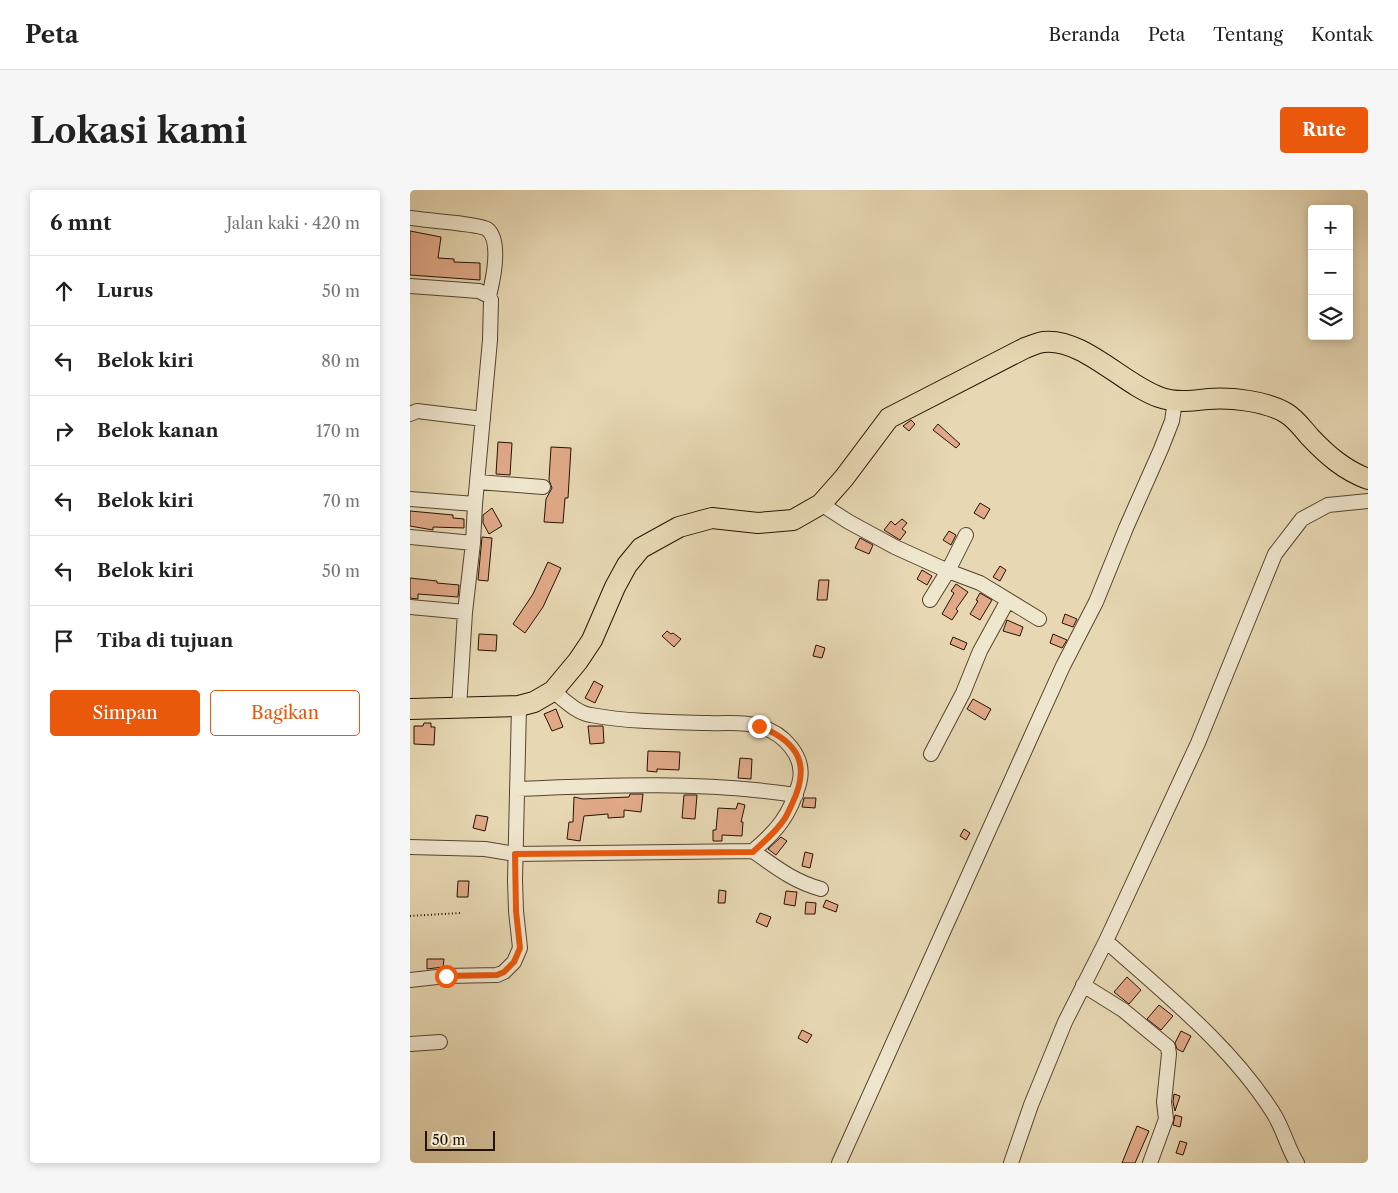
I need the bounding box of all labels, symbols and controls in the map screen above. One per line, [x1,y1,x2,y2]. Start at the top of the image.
text: Peta [25,20,79,49]
text: Beranda [1049,24,1120,46]
text: Peta [1148,24,1185,46]
text: Tentang [1213,24,1283,46]
text: Kontak [1311,24,1373,46]
button: Rute [1280,107,1368,153]
text: Lokasi kami [30,109,247,152]
map controls [1308,205,1353,340]
button: + [1308,205,1353,250]
text: 6 mnt [50,210,112,235]
text: Jalan kaki · 420 m [226,213,360,233]
button: − [1308,250,1353,295]
icon: ahead [50,277,78,305]
text: Lurus [97,279,153,302]
text: 50 m [322,281,360,301]
button: layers [1308,295,1353,340]
icon: left [50,347,78,375]
text: Belok kiri [97,349,194,372]
text: 80 m [321,351,360,371]
icon: right [50,417,78,445]
text: Belok kanan [97,419,219,442]
text: 170 m [316,421,360,441]
icon: left [50,487,78,515]
text: Belok kiri [97,489,194,512]
text: 70 m [323,491,360,511]
icon: left [50,557,78,585]
text: Belok kiri [97,559,194,582]
text: 50 m [322,561,360,581]
icon: arrive [50,627,78,655]
text: Tiba di tujuan [97,629,233,652]
button: Simpan [50,690,200,736]
button: Bagikan [210,690,360,736]
route end [748,715,771,738]
route start [435,965,458,988]
scale bar [425,1128,495,1151]
text: 50 m [432,1131,465,1149]

